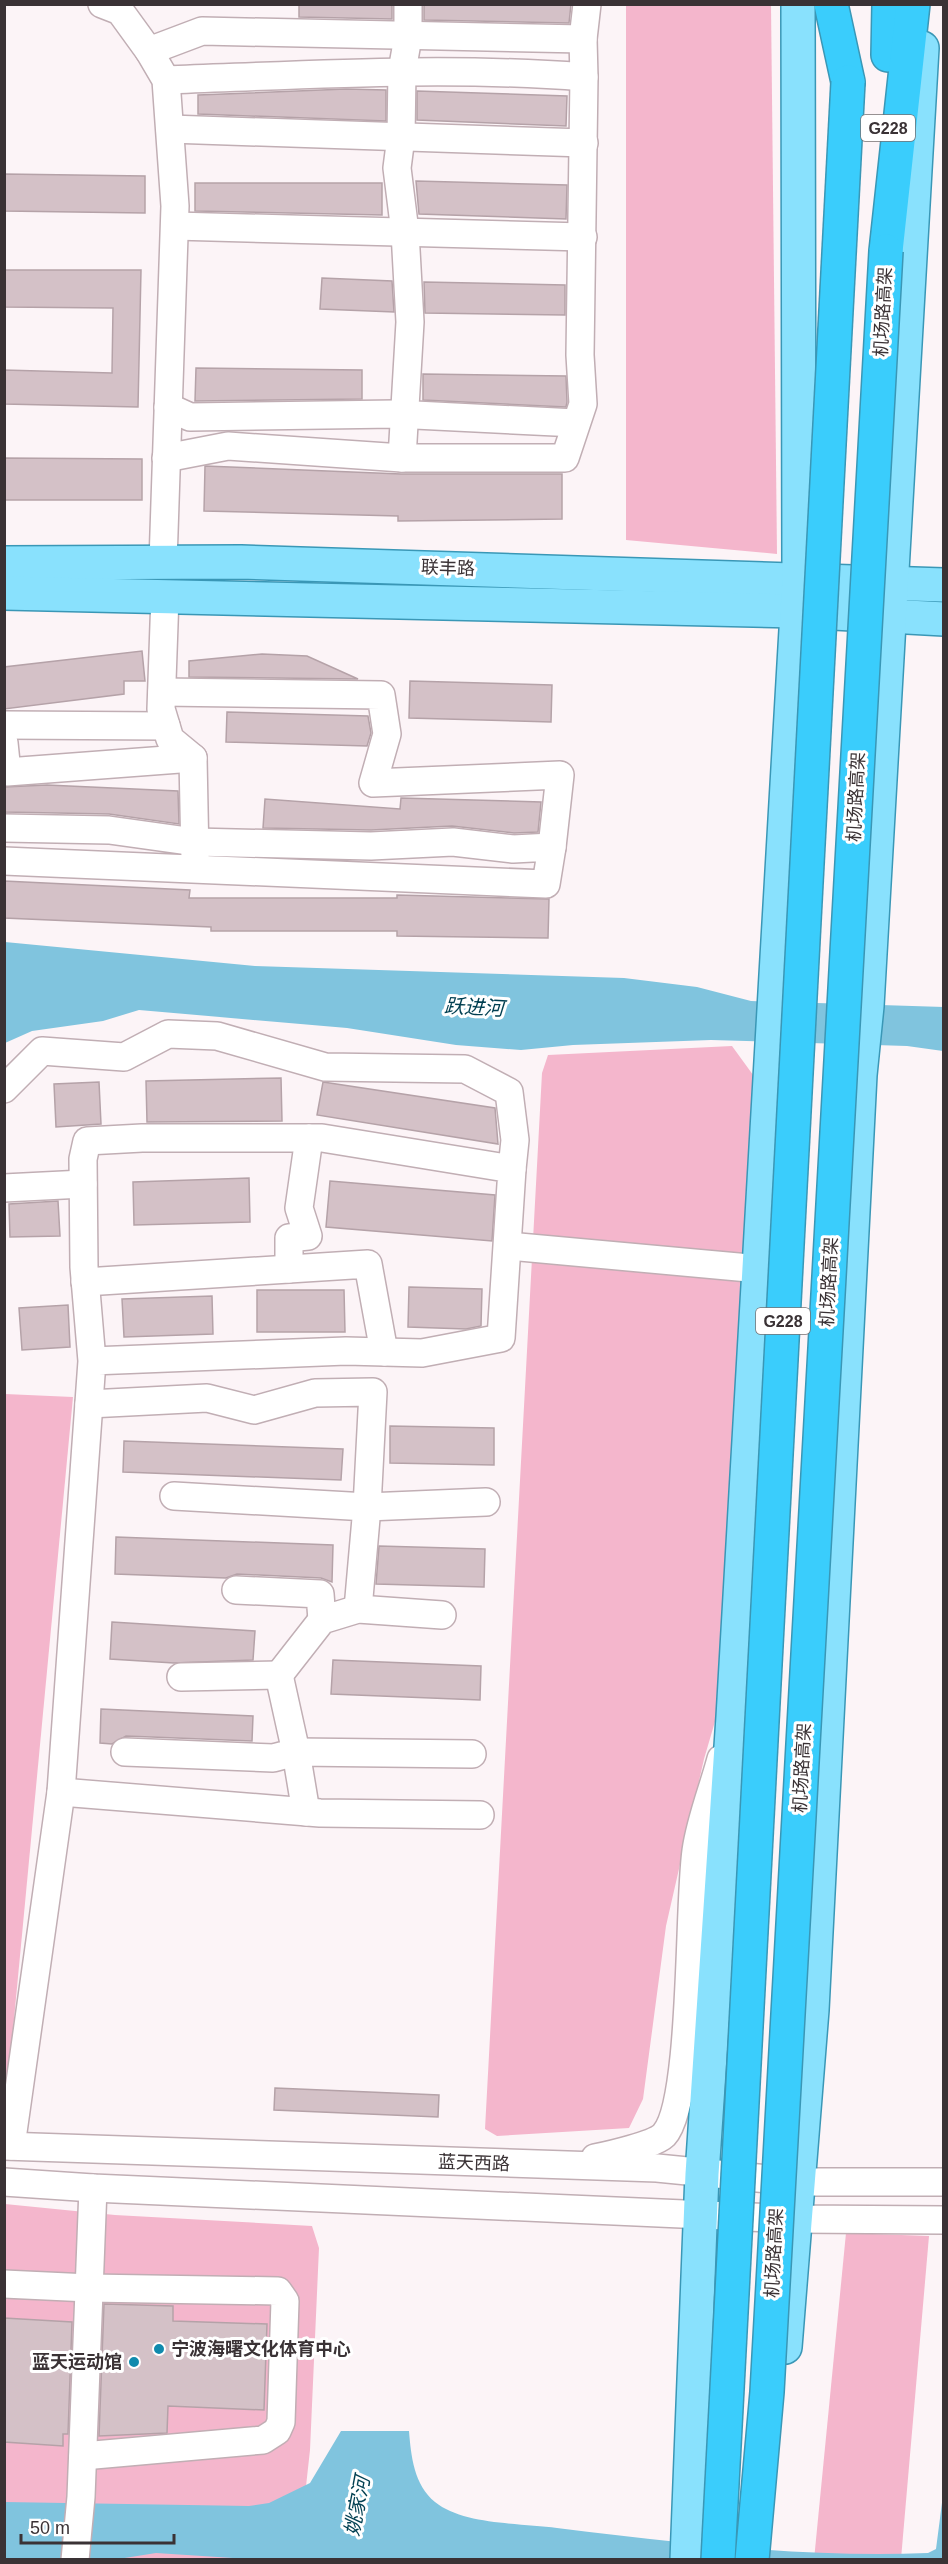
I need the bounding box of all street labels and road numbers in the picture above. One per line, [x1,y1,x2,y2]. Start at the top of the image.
road number: G228 [861,115,915,141]
street label: 机场路高架 [871,267,895,357]
street label: 联丰路 [421,557,475,579]
street label: 机场路高架 [844,752,868,842]
street label: 机场路高架 [817,1237,841,1327]
road number: G228 [756,1308,810,1334]
street label: 机场路高架 [790,1723,814,1813]
street label: 蓝天西路 [438,2152,510,2174]
street label: 机场路高架 [762,2208,786,2298]

